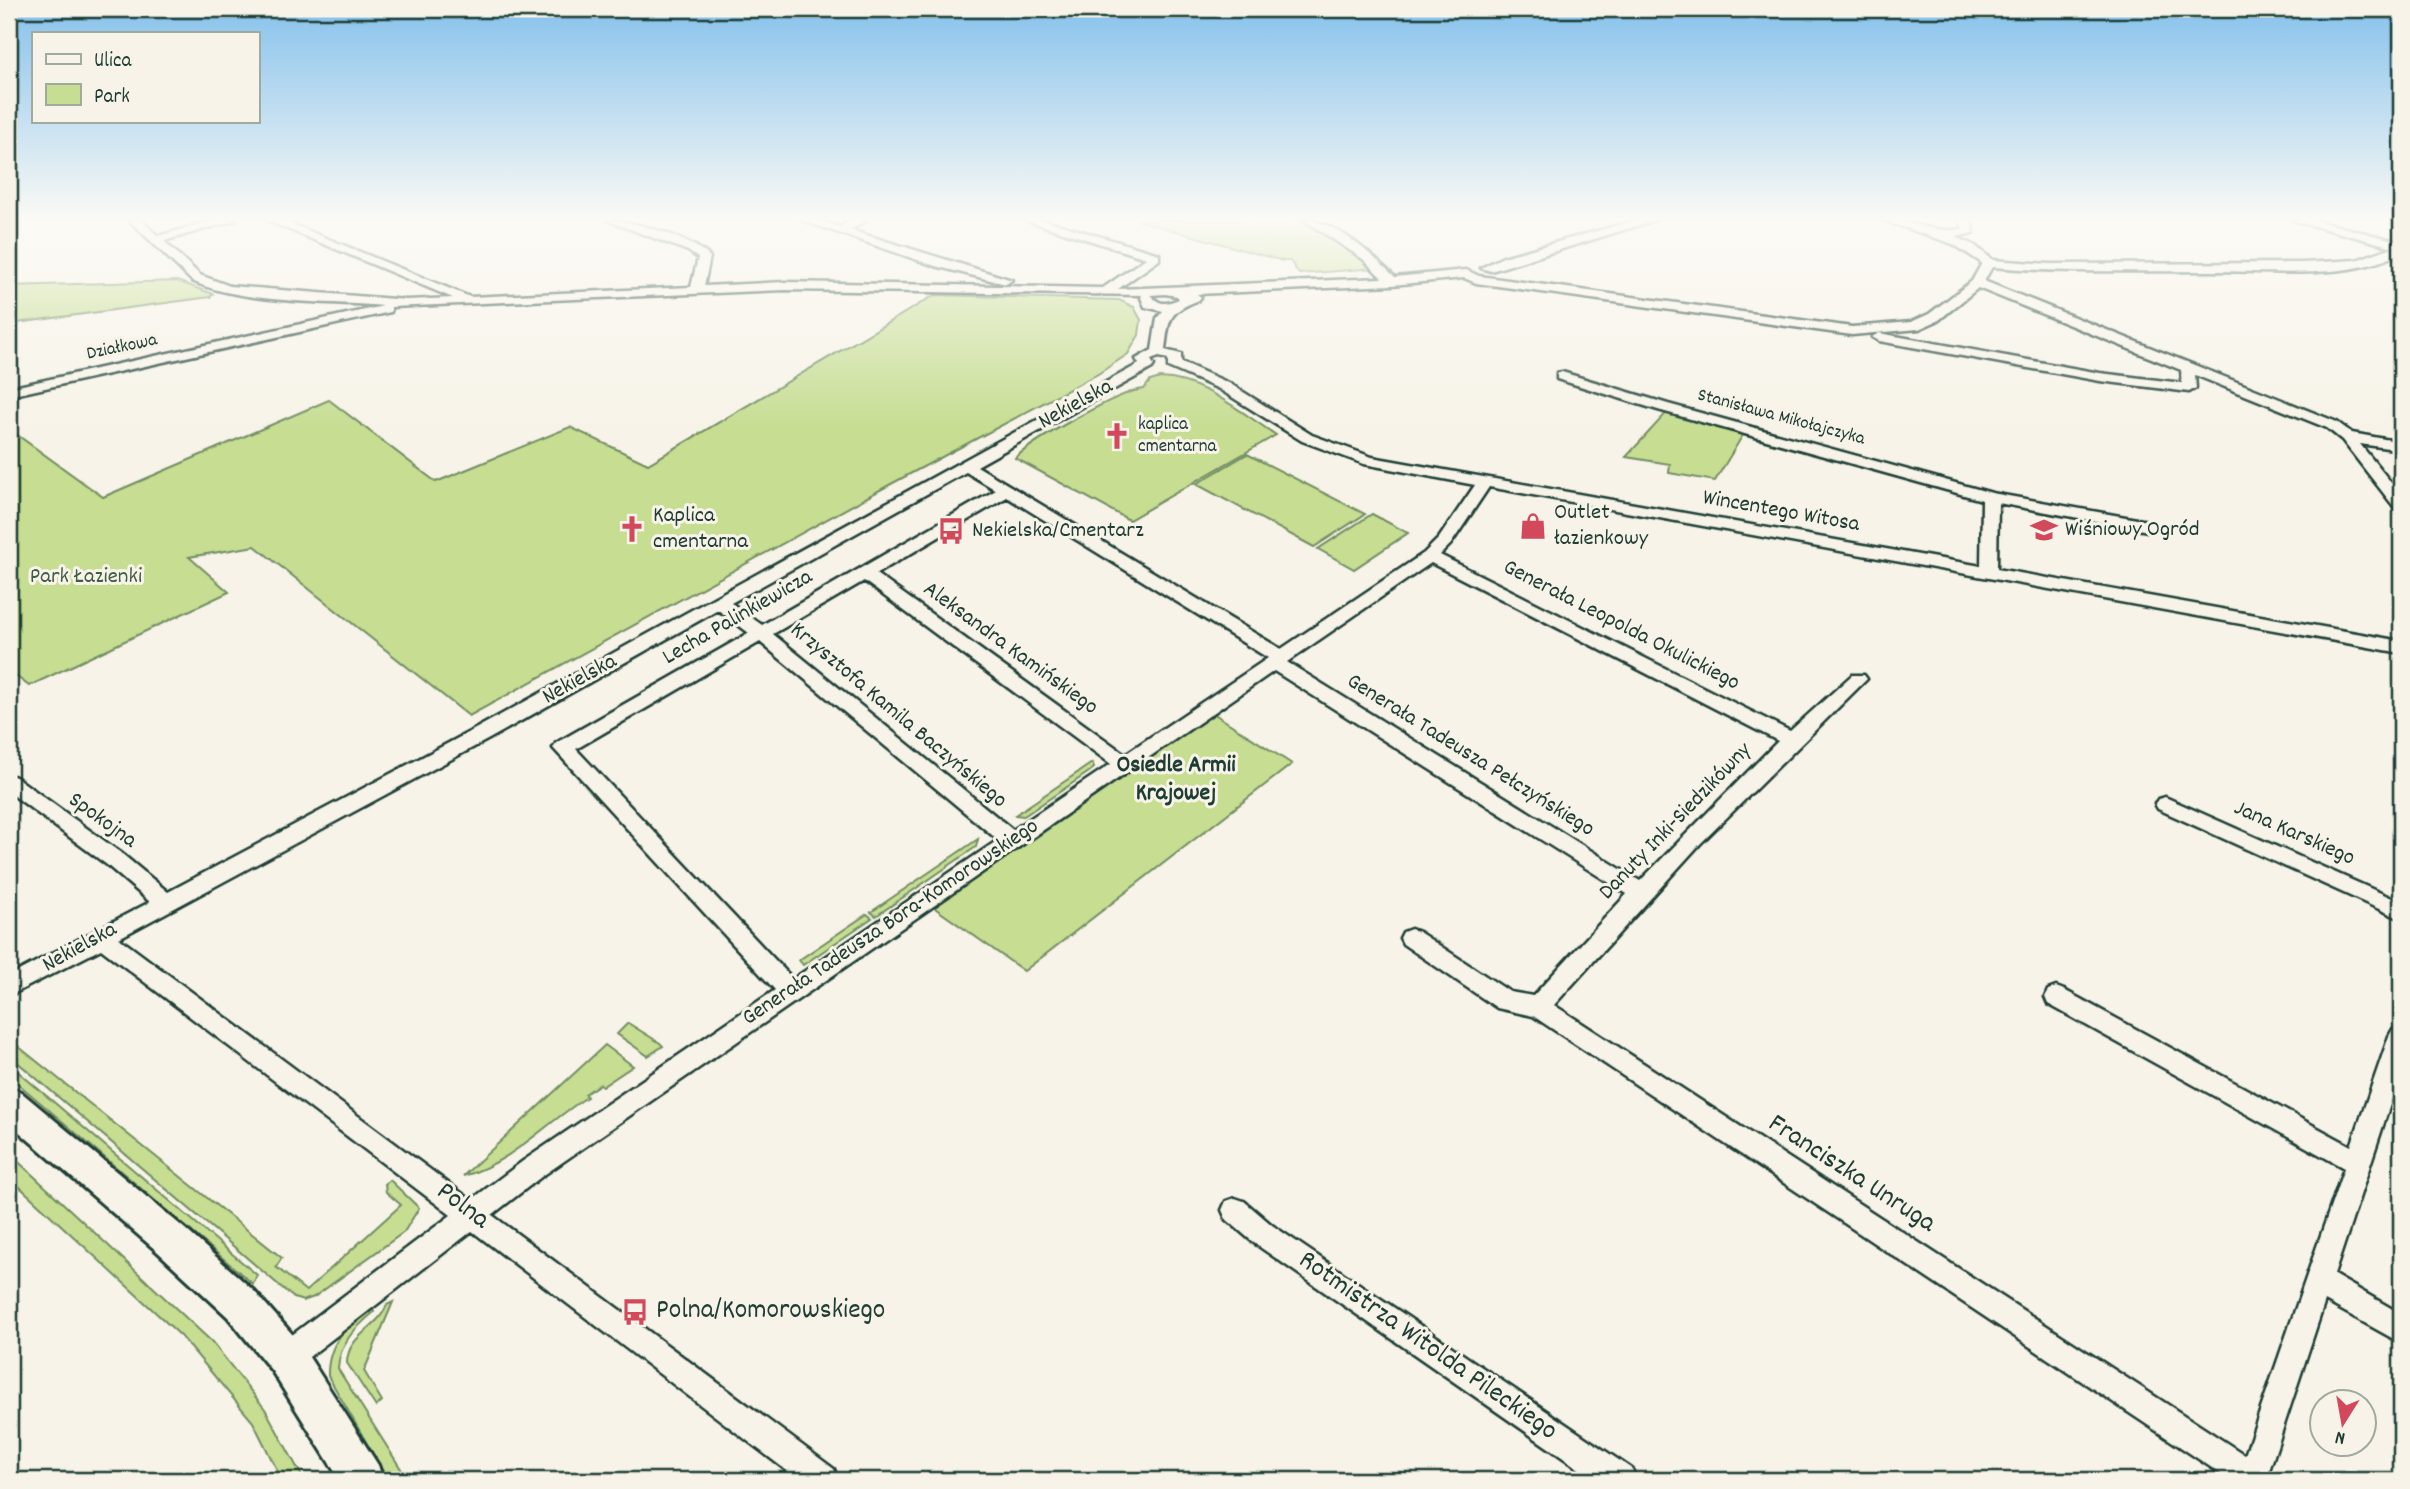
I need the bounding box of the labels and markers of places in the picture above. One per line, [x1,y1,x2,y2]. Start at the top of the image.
place label: kaplica cmentarna [1138,412,1218,461]
church icon: kaplica cmentarna [1102,421,1132,451]
place label: Outlet łazienkowy [1554,497,1649,556]
place label: Kaplica cmentarna [653,500,749,559]
shop icon: Outlet łazienkowy [1518,511,1548,541]
church icon: Kaplica cmentarna [617,514,647,544]
place label: Wiśniowy Ogród [2065,514,2200,547]
place label: Nekielska/Cmentarz [972,515,1144,548]
school or university icon: Wiśniowy Ogród [2029,515,2059,545]
bus stop icon: Nekielska/Cmentarz [936,516,966,546]
place label: Polna/Komorowskiego [656,1292,885,1332]
bus stop icon: Polna/Komorowskiego [620,1297,650,1327]

